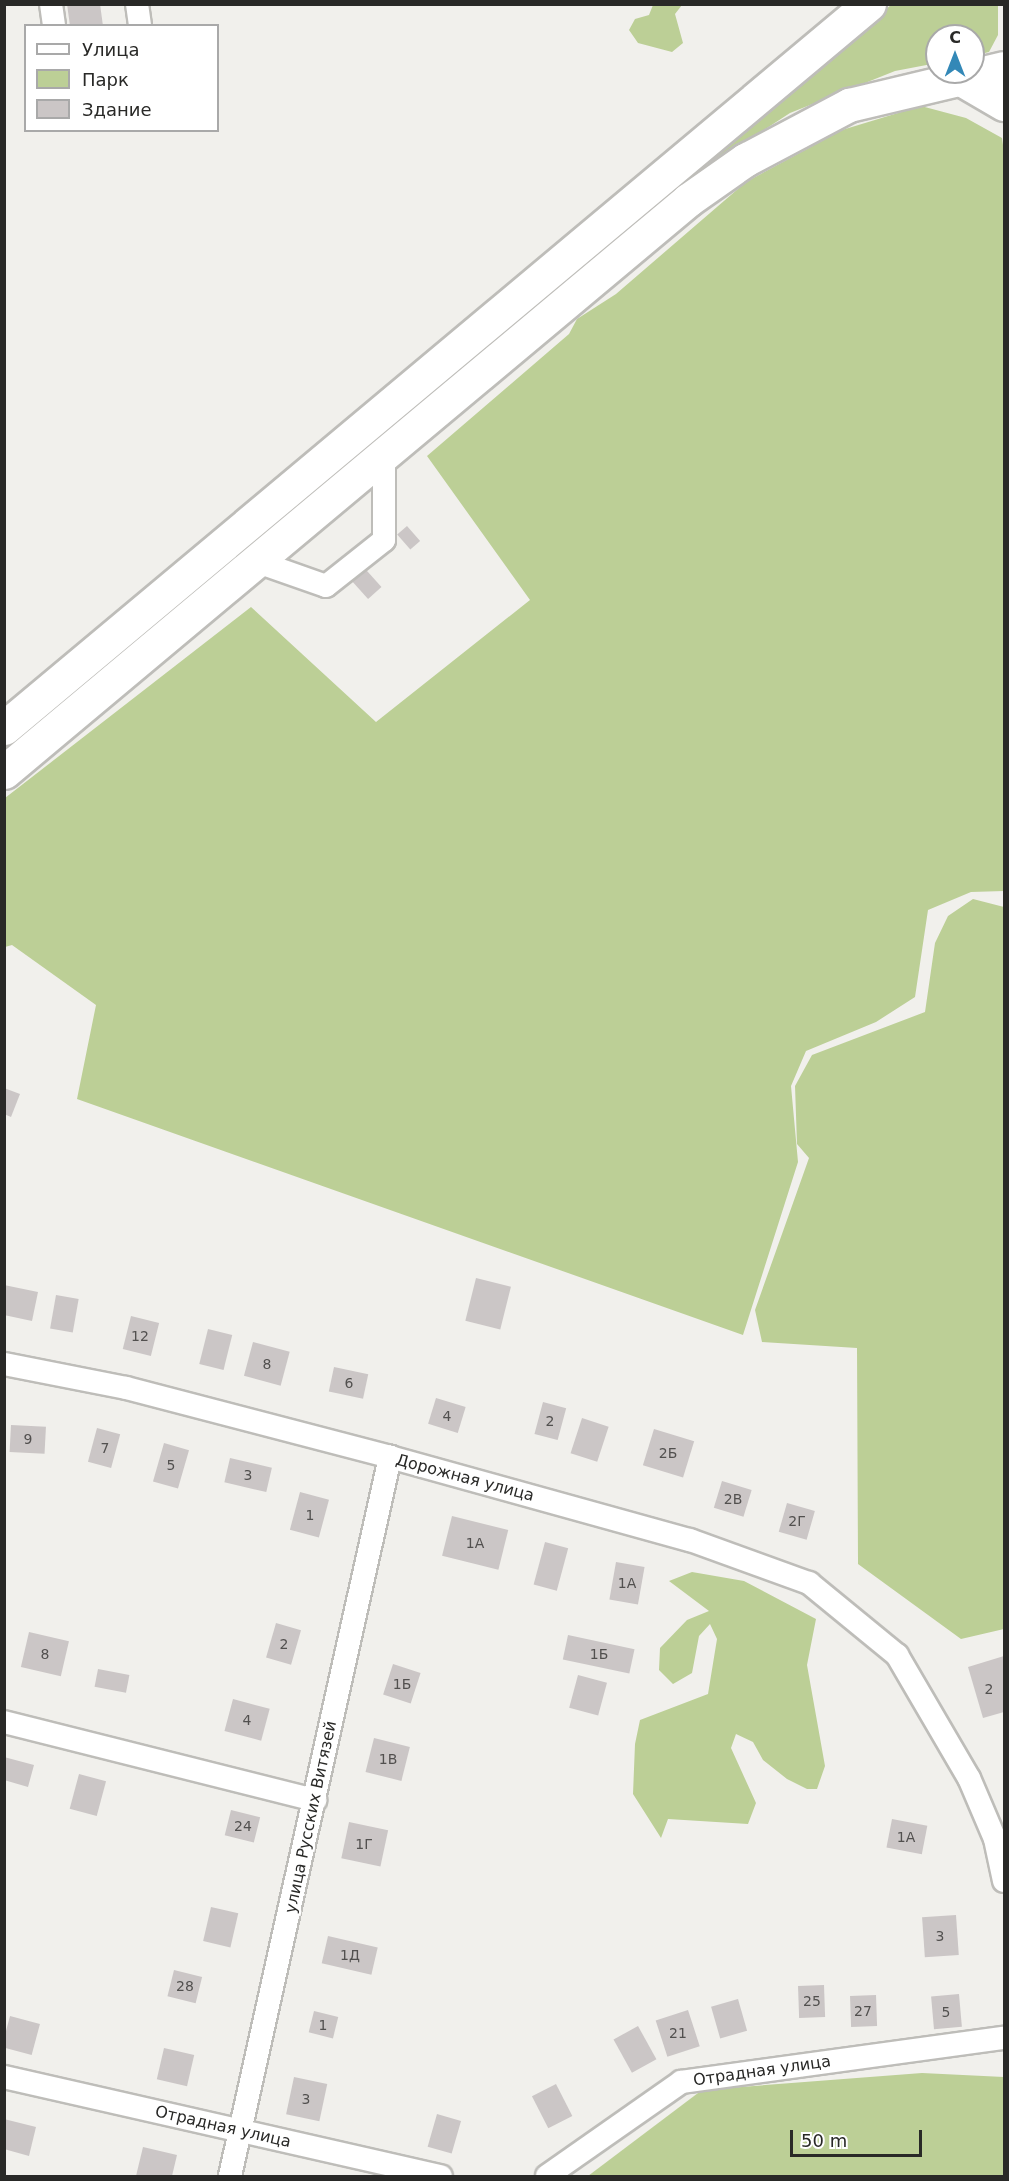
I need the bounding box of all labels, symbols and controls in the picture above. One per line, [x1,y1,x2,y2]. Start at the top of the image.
legend [24,24,219,132]
north arrow [925,24,985,84]
text: С [949,28,961,47]
text: Улица [82,39,139,60]
text: Парк [82,69,129,90]
text: Здание [82,99,152,120]
house number: 12 [131,1328,149,1344]
house number: 8 [263,1356,271,1372]
house number: 6 [345,1375,353,1391]
house number: 4 [443,1408,451,1424]
house number: 2 [546,1413,554,1429]
house number: 9 [24,1431,32,1447]
house number: 7 [101,1440,109,1456]
house number: 2Б [659,1445,677,1461]
street label: Дорожная улица [394,1450,536,1506]
house number: 5 [167,1457,175,1473]
house number: 3 [244,1467,252,1483]
house number: 2В [724,1491,742,1507]
house number: 1 [306,1507,314,1523]
house number: 2Г [788,1513,806,1529]
house number: 1А [466,1535,484,1551]
house number: 1А [618,1575,636,1591]
house number: 2 [280,1636,288,1652]
house number: 8 [41,1646,49,1662]
house number: 1Б [590,1646,608,1662]
house number: 1Б [393,1676,411,1692]
house number: 2 [985,1681,993,1697]
house number: 4 [243,1712,251,1728]
street label: улица Русских Витязей [281,1719,341,1915]
house number: 1В [379,1751,397,1767]
house number: 24 [234,1818,252,1834]
house number: 1А [897,1829,915,1845]
house number: 1Г [355,1836,373,1852]
house number: 3 [936,1928,944,1944]
house number: 1Д [340,1947,360,1963]
house number: 28 [176,1978,194,1994]
house number: 25 [803,1993,821,2009]
house number: 27 [854,2003,872,2019]
house number: 5 [942,2004,950,2020]
house number: 1 [319,2017,327,2033]
house number: 21 [669,2025,687,2041]
street label: Отрадная улица [692,2052,832,2090]
house number: 3 [302,2091,310,2107]
street label: Отрадная улица [153,2102,293,2152]
scale bar [793,2118,925,2156]
text: 50 m [801,2130,847,2151]

